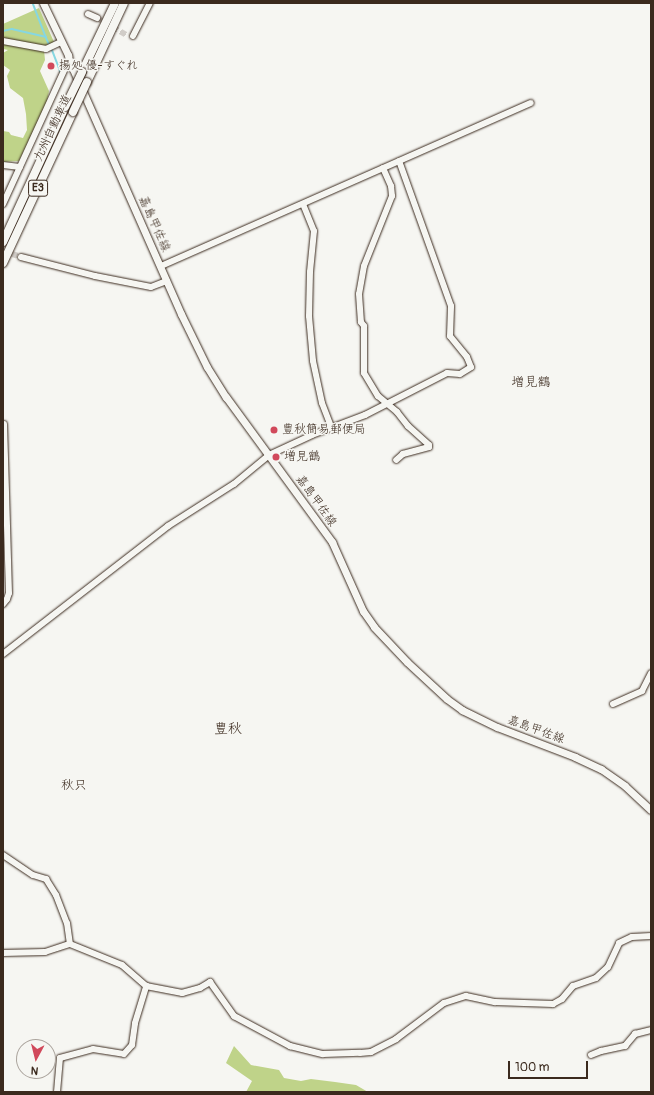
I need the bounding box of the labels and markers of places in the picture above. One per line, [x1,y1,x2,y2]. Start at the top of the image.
place label: 揚処 優-すぐれ [59,59,139,73]
marker: 揚処 優-すぐれ [46,61,56,71]
place label: 豊秋簡易郵便局 [282,423,366,437]
marker: 豊秋簡易郵便局 [269,425,279,435]
place label: 増見鶴 [284,450,320,464]
marker: 増見鶴 [271,452,281,462]

